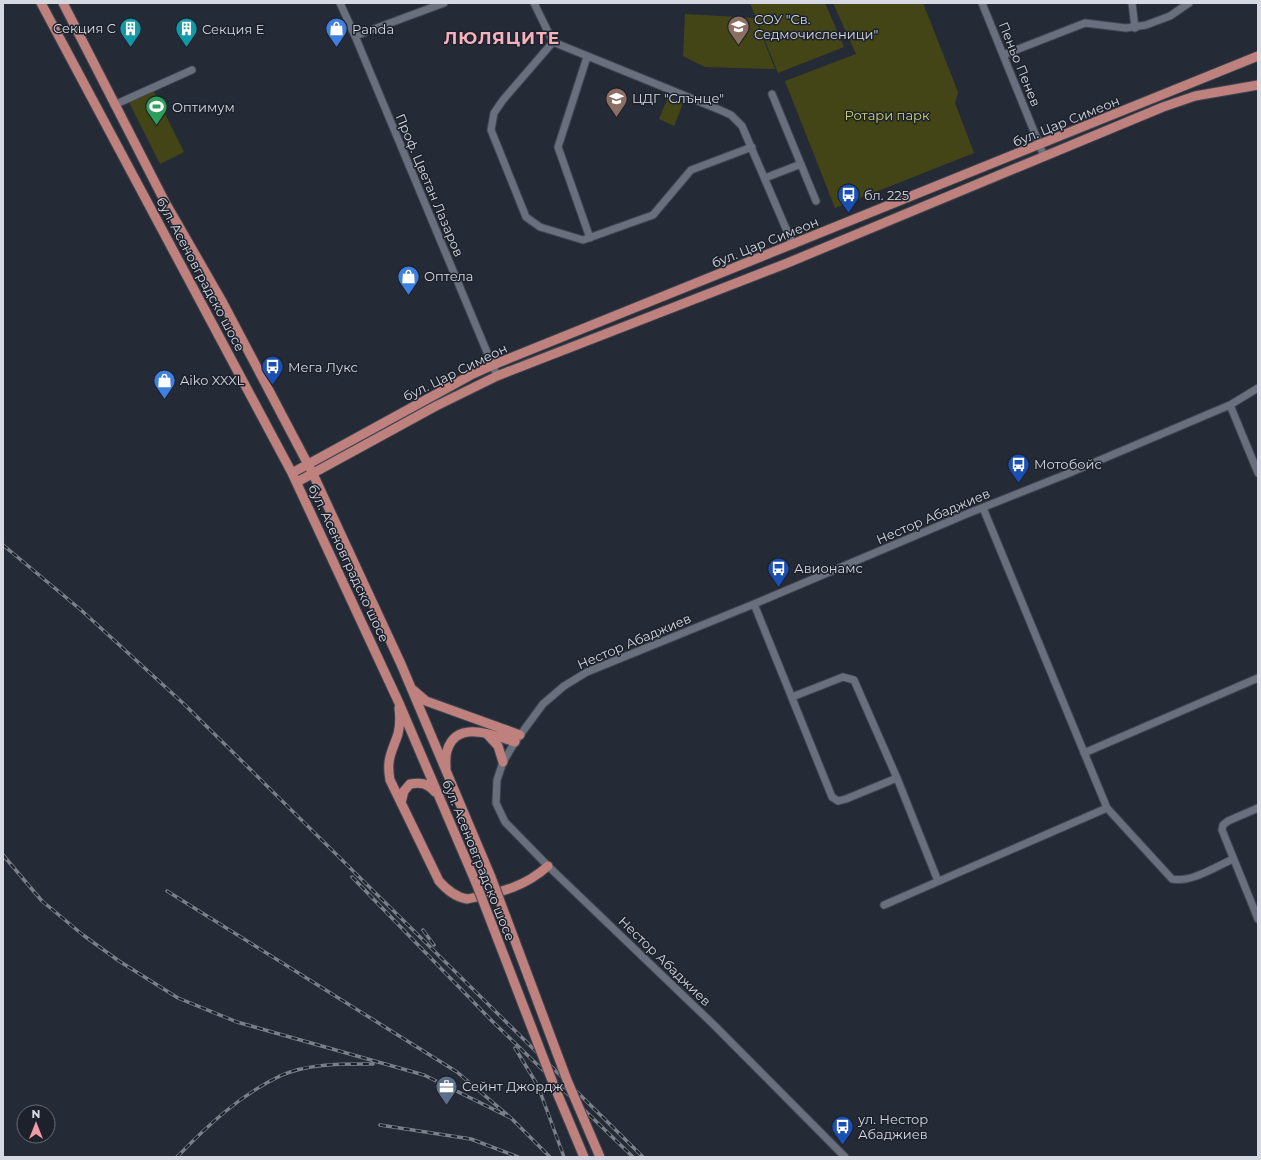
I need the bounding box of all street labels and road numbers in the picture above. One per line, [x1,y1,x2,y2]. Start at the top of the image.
street label: Пеньо Пенев [996,19,1044,109]
street label: бул. Цар Симеон [1010,92,1122,150]
street label: Проф. Цветан Лазаров [393,111,467,259]
street label: бул. Асеновградско шосе [153,194,249,354]
street label: бул. Цар Симеон [709,213,821,271]
street label: бул. Цар Симеон [400,340,510,404]
street label: бул. Асеновградско шосе [305,481,393,645]
street label: Нестор Абаджиев [874,485,992,547]
street label: Нестор Абаджиев [575,610,693,672]
street label: бул. Асеновградско шосе [439,777,519,943]
street label: Нестор Абаджиев [616,913,715,1009]

